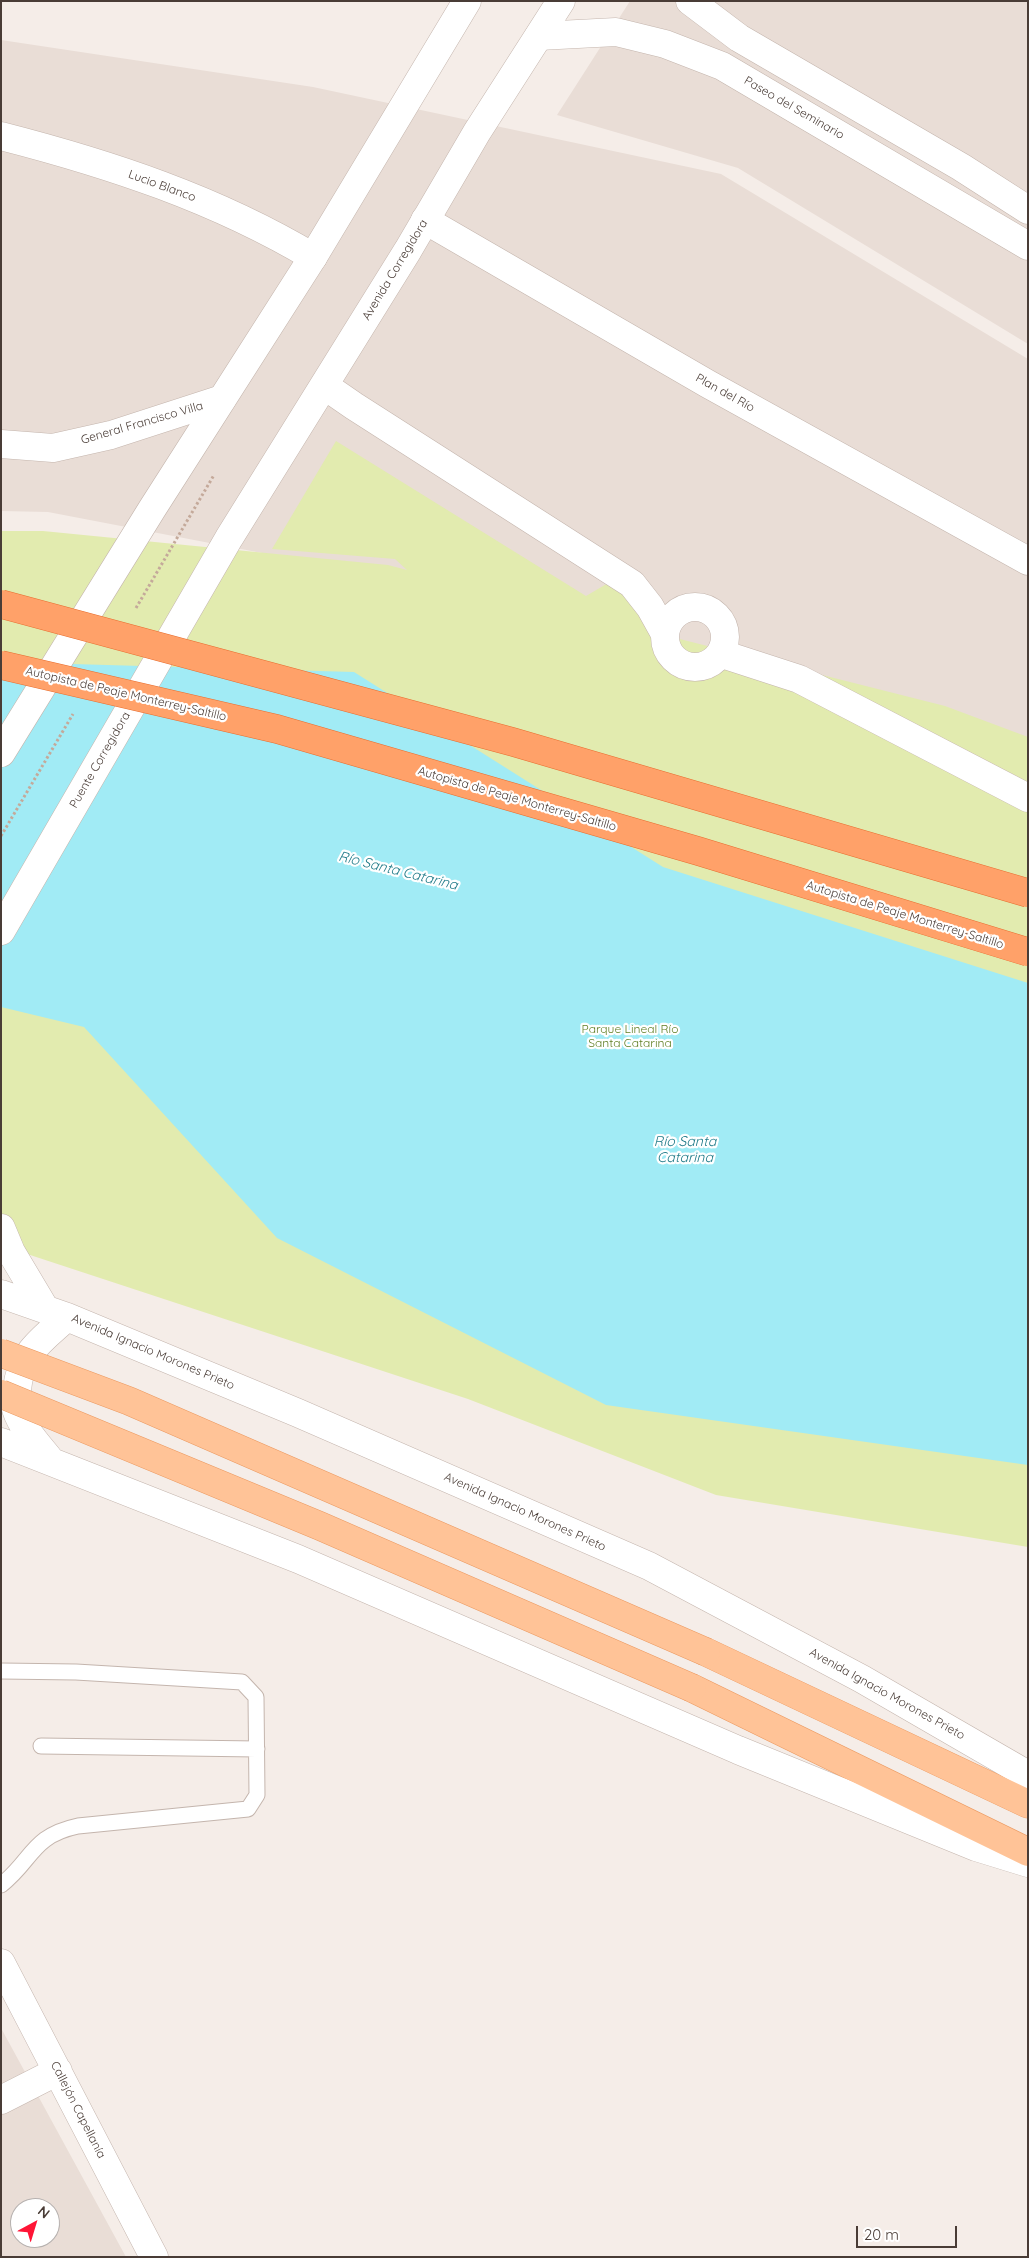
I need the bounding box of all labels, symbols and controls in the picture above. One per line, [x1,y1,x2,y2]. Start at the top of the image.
street label: Paseo del Seminario [741,73,847,143]
street label: Lucio Blanco [126,167,198,205]
street label: Avenida Corregidora [359,217,431,323]
street label: Plan del Río [693,371,757,415]
street label: General Francisco Villa [79,399,205,447]
street label: Autopista de Peaje Monterrey-Saltillo [24,664,228,724]
street label: Puente Corregidora [67,709,133,811]
street label: Autopista de Peaje Monterrey-Saltillo [416,764,618,834]
water label: Río Santa Catarina [337,848,459,894]
street label: Autopista de Peaje Monterrey-Saltillo [805,878,1005,952]
park label: Parque Lineal Río Santa Catarina [582,1022,678,1050]
water label: Río Santa Catarina [654,1134,716,1166]
street label: Avenida Ignacio Morones Prieto [69,1311,237,1393]
street label: Avenida Ignacio Morones Prieto [442,1470,608,1554]
street label: Avenida Ignacio Morones Prieto [807,1645,967,1743]
street label: Callejón Capellanía [47,2059,109,2161]
north arrow [10,2198,60,2248]
text: N [34,2202,53,2222]
scale bar [859,2216,960,2248]
text: 20 m [864,2225,899,2244]

